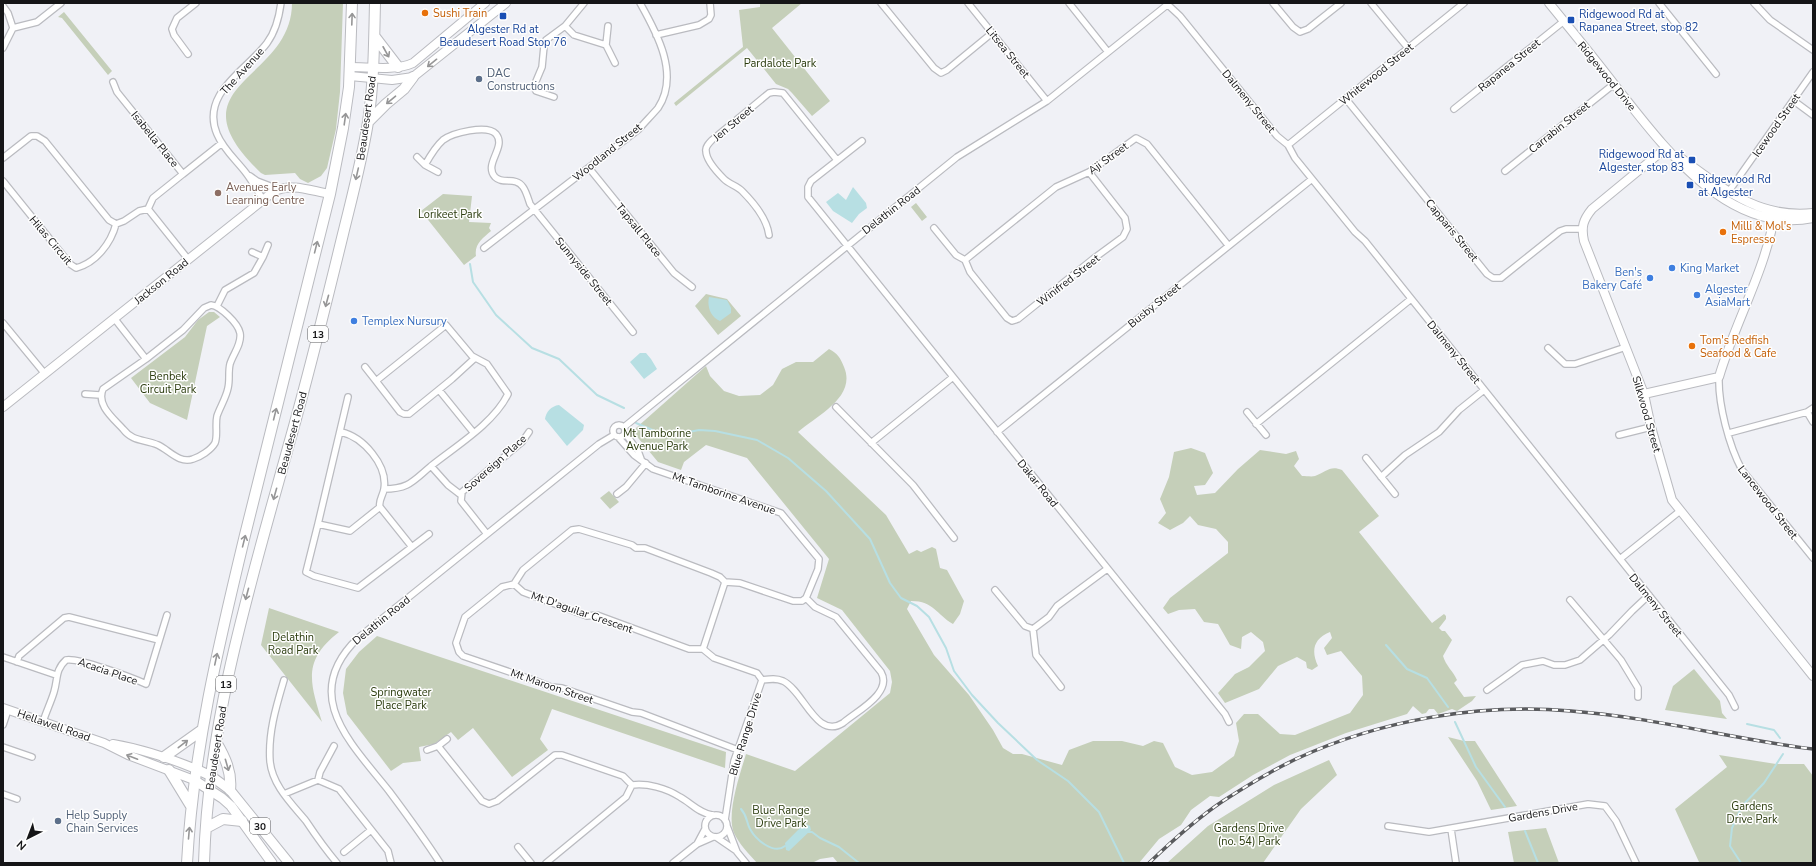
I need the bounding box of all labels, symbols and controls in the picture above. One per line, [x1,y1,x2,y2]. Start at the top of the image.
place label: Sushi Train [433,6,487,21]
place label: Ridgewood Rd at Rapanea Street, stop 82 [1579,7,1698,35]
marker: Sushi Train [420,8,430,18]
marker: Algester Rd at Beaudesert Road Stop 76 [498,11,508,21]
one-way arrow [348,13,356,26]
marker: Ridgewood Rd at Rapanea Street, stop 82 [1566,15,1576,25]
place label: Algester Rd at Beaudesert Road Stop 76 [439,22,567,50]
street label: Litsea Street [982,23,1033,81]
street label: Rapanea Street [1475,35,1544,95]
street label: Ridgewood Drive [1574,38,1639,114]
street label: Whitewood Street [1336,40,1417,109]
street label: The Avenue [217,44,268,98]
one-way arrow [383,46,391,58]
park label: Pardalote Park [744,56,817,71]
one-way arrow [427,58,438,67]
place label: DAC Constructions [487,66,555,94]
street label: Dalmeny Street [1218,67,1279,136]
marker: DAC Constructions [474,74,484,84]
street label: Beaudesert Road [353,75,380,161]
street label: Icewood Street [1749,90,1804,160]
one-way arrow [385,95,396,104]
street label: Carrabin Street [1526,98,1593,157]
street label: Jen Street [709,102,757,145]
street label: Isabella Place [127,108,182,171]
one-way arrow [341,113,349,126]
street label: Woodland Street [570,120,645,185]
street label: Aji Street [1085,139,1131,178]
place label: Ridgewood Rd at Algester, stop 83 [1599,147,1684,175]
marker: Ridgewood Rd at Algester, stop 83 [1687,155,1697,165]
one-way arrow [353,167,361,180]
place label: Ridgewood Rd at Algester [1698,172,1771,200]
place label: Avenues Early Learning Centre [226,180,305,208]
marker: Ridgewood Rd at Algester [1685,180,1695,190]
street label: Delathin Road [859,183,924,238]
marker: Avenues Early Learning Centre [213,188,223,198]
street label: Capparis Street [1422,196,1482,265]
street label: Tapsall Place [612,200,665,261]
park label: Lorikeet Park [418,207,483,222]
street label: Hilas Circuit [26,213,76,268]
place label: Milli & Mol's Espresso [1731,219,1791,247]
marker: Milli & Mol's Espresso [1718,227,1728,237]
street label: Sunnyside Street [551,234,616,309]
one-way arrow [313,241,321,254]
street label: Winifred Street [1034,251,1103,310]
street label: Jackson Road [130,255,192,309]
place label: King Market [1680,261,1739,276]
marker: King Market [1667,263,1677,273]
place label: Ben's Bakery Café [1582,265,1642,293]
marker: Ben's Bakery Café [1645,273,1655,283]
street label: Busby Street [1125,279,1184,331]
place label: Algester AsiaMart [1705,282,1750,310]
marker: Algester AsiaMart [1692,290,1702,300]
one-way arrow [322,294,330,307]
place label: Templex Nursury [362,314,447,329]
marker: Templex Nursury [349,316,359,326]
street label: Dalmeny Street [1423,318,1484,387]
road number: 13 [308,326,328,342]
place label: Tom's Redfish Seafood & Cafe [1700,333,1776,361]
marker: Tom's Redfish Seafood & Cafe [1687,341,1697,351]
park label: Benbek Circuit Park [140,369,197,397]
street label: Silkwood Street [1628,374,1665,454]
street label: Beaudesert Road [274,390,311,476]
one-way arrow [272,408,280,421]
park label: Mt Tamborine Avenue Park [623,426,691,454]
street label: Sovereign Place [461,431,530,495]
street label: Dakar Road [1014,456,1062,510]
street label: Lancewood Street [1734,462,1801,542]
street label: Mt Tamborine Avenue [670,469,778,518]
one-way arrow [271,487,278,500]
one-way arrow [240,534,248,547]
street label: Dalmeny Street [1625,571,1686,640]
one-way arrow [243,588,251,601]
street label: Mt D'aguilar Crescent [529,588,635,637]
street label: Delathin Road [349,592,413,648]
park label: Delathin Road Park [268,630,319,658]
one-way arrow [212,652,220,665]
street label: Acacia Place [76,654,140,689]
street label: Mt Maroon Street [508,665,595,708]
road number: 13 [216,676,236,692]
park label: Springwater Place Park [371,685,432,713]
street label: Blue Range Drive [726,691,765,778]
street label: Beaudesert Road [202,705,231,791]
street label: Hellawell Road [15,706,92,745]
one-way arrow [178,740,189,748]
one-way arrow [127,752,139,760]
one-way arrow [224,758,231,771]
street label: Gardens Drive [1507,799,1579,826]
park label: Gardens Drive Park [1727,799,1778,827]
park label: Blue Range Drive Park [752,803,810,831]
place label: Help Supply Chain Services [66,808,138,836]
marker: Help Supply Chain Services [53,816,63,826]
north arrow [8,818,48,858]
road number: 30 [250,818,270,834]
park label: Gardens Drive (no. 54) Park [1214,821,1284,849]
one-way arrow [186,827,193,840]
text: N [14,837,30,853]

